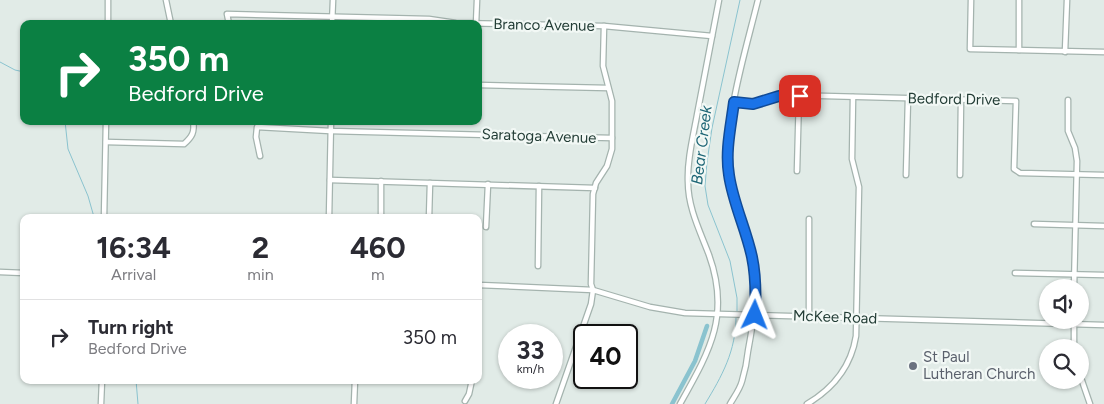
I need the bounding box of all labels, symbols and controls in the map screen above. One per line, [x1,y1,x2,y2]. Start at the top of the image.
street label: Branco Avenue [493,15,595,35]
text: 350 m [128,38,229,80]
icon: right [45,40,110,105]
pin [779,75,821,117]
text: Bedford Drive [128,80,264,107]
icon: arrive [786,82,814,110]
street label: Bedford Drive [908,89,1000,109]
water label: Bear Creek [687,103,716,186]
street label: Saratoga Avenue [481,125,597,147]
text: 16:34 [96,229,171,266]
text: 2 [252,229,269,266]
text: 460 [350,229,406,266]
text: Arrival [111,265,156,284]
text: min [247,265,274,284]
text: m [371,265,385,284]
map controls [1039,279,1089,389]
button: sound [1039,279,1089,329]
position arrow [728,288,780,340]
street label: McKee Road [792,307,878,327]
text: Turn right [88,316,174,339]
icon: right [45,323,73,351]
speed limit sign: 40 [573,324,638,389]
text: 350 m [403,326,457,349]
text: 33 [517,335,544,365]
text: Bedford Drive [88,339,187,358]
button: search [1039,339,1089,389]
place label: St Paul Lutheran Church [923,348,1035,383]
marker: St Paul Lutheran Church [907,360,919,372]
text: km/h [517,362,544,376]

